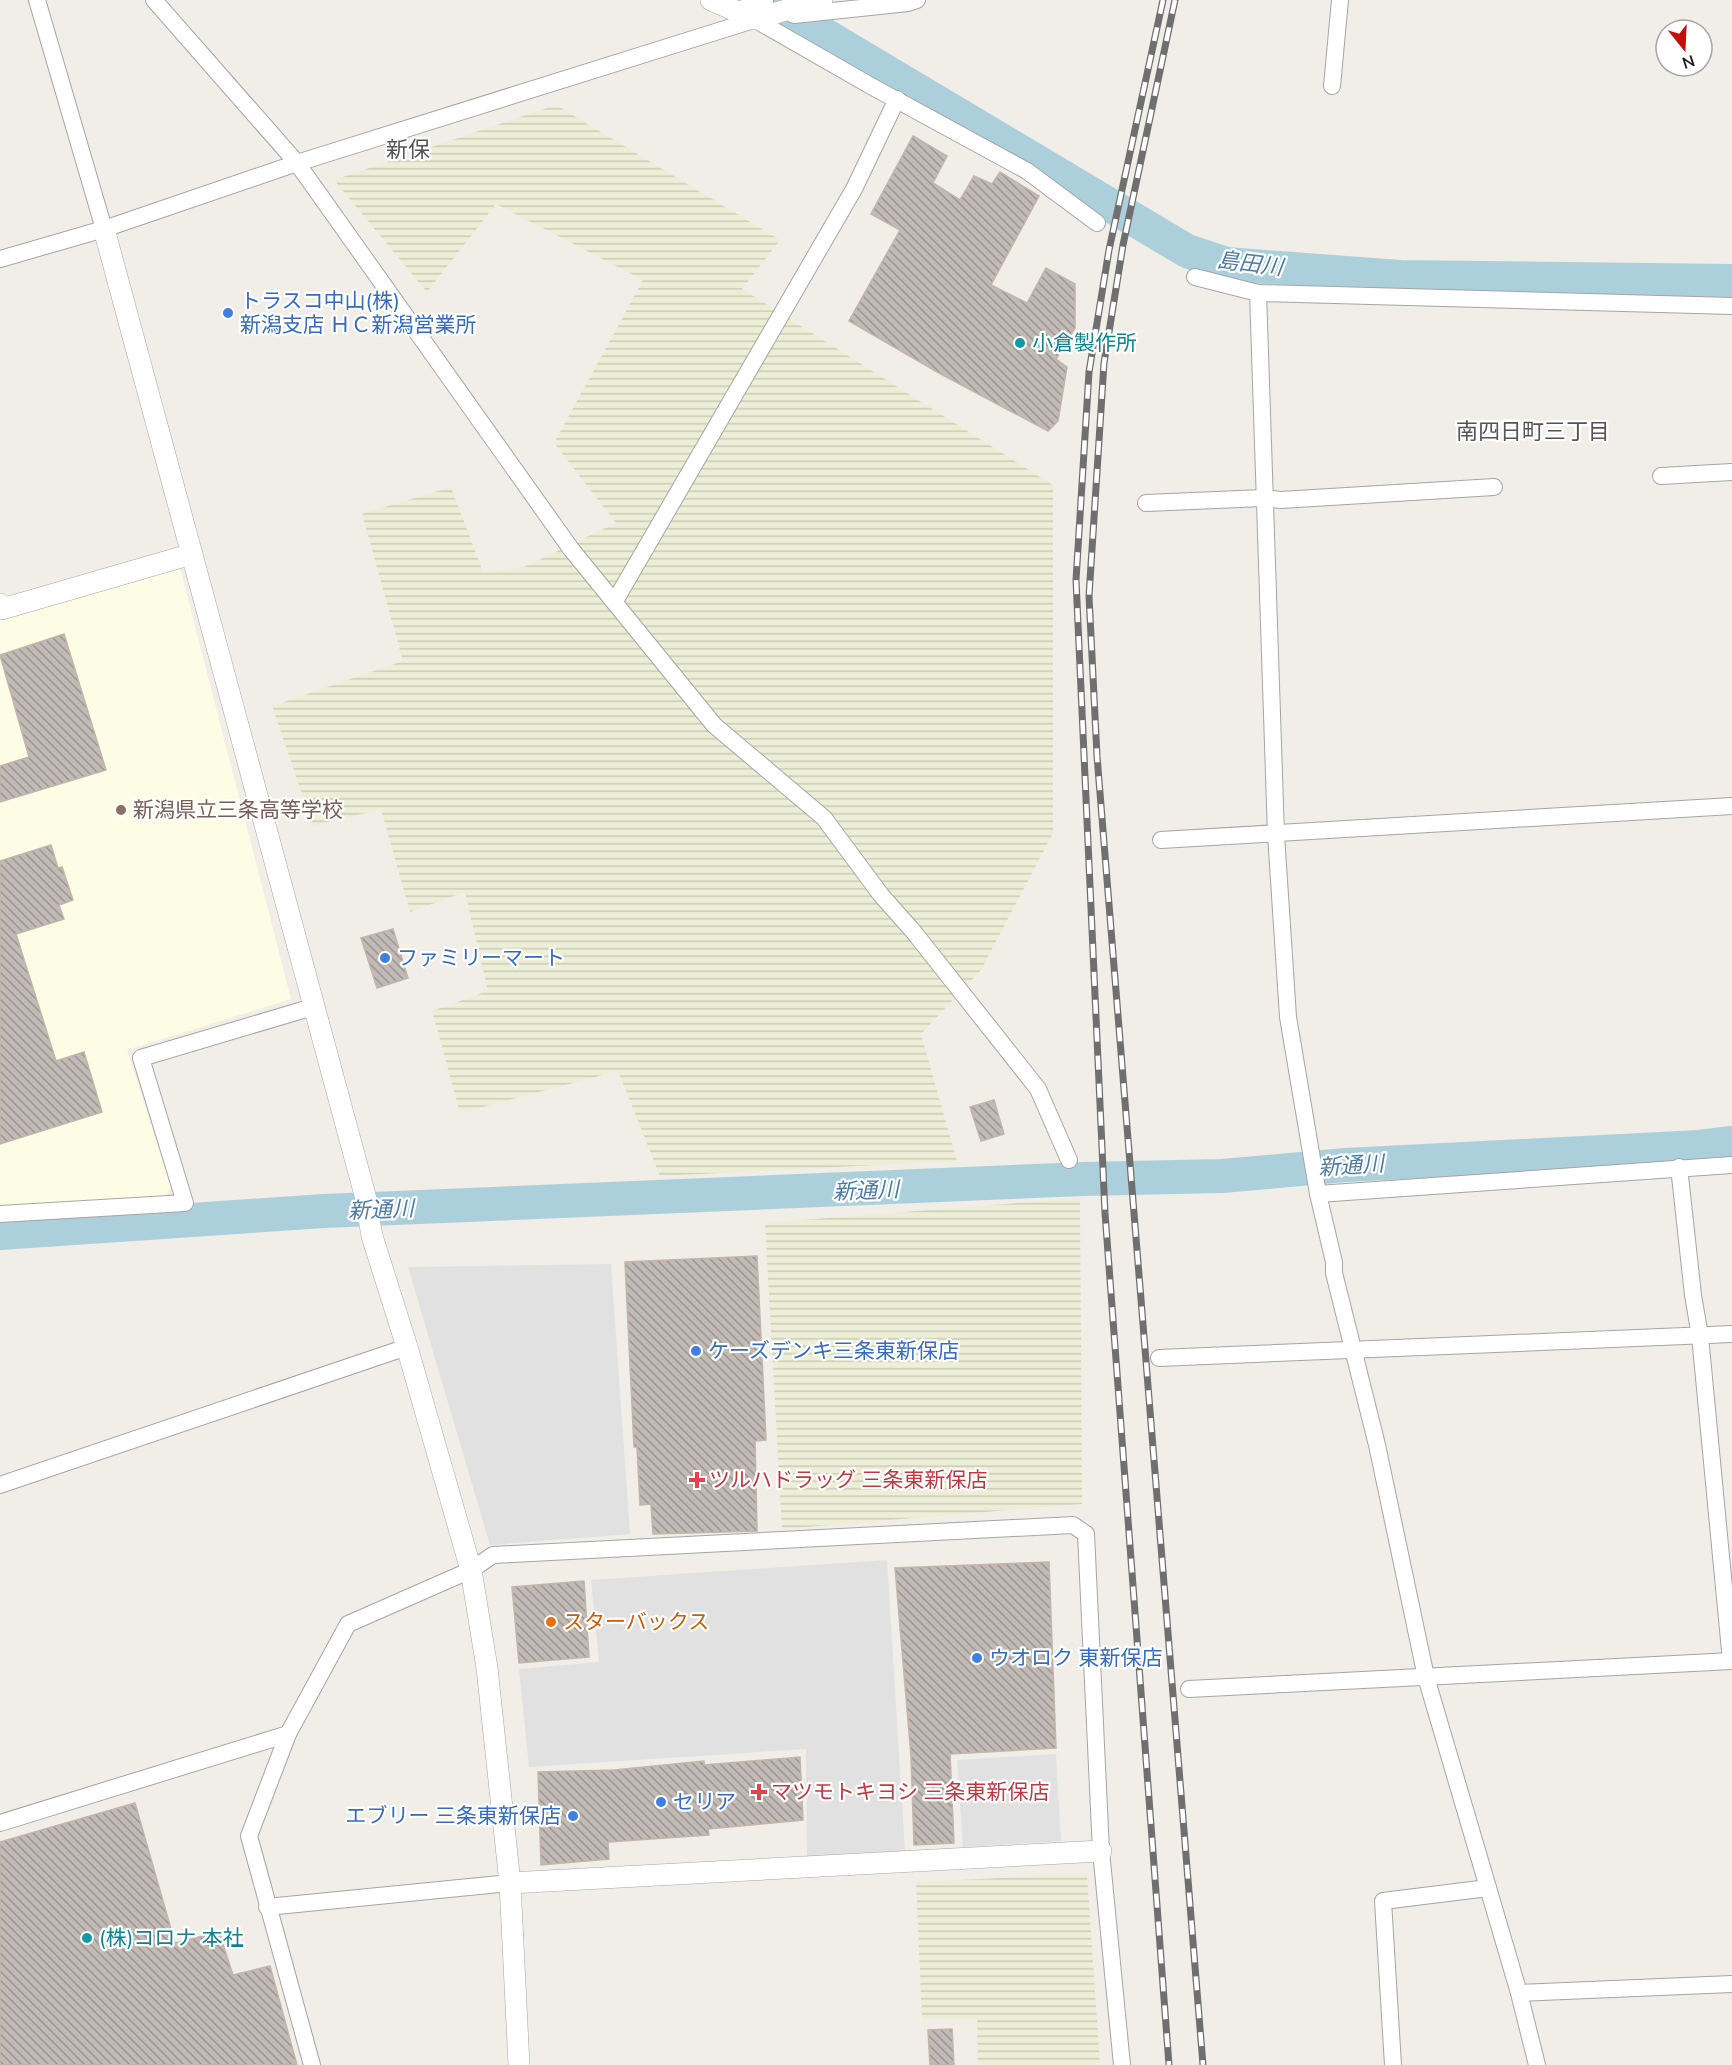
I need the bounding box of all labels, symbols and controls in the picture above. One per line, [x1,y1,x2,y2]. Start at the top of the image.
north arrow [1654,18,1714,78]
text: N [1680,51,1697,74]
district label: 新保 [386,135,430,163]
water label: 島田川 [1216,245,1286,281]
place label: トラスコ中山(株) 新潟支店 ＨＣ新潟営業所 [240,287,476,337]
marker: トラスコ中山(株) 新潟支店 ＨＣ新潟営業所 [221,306,235,320]
place label: 小倉製作所 [1032,329,1137,355]
marker: 小倉製作所 [1013,336,1027,350]
district label: 南四日町三丁目 [1456,417,1610,445]
place label: 新潟県立三条高等学校 [133,796,343,822]
marker: 新潟県立三条高等学校 [114,803,128,817]
place label: ファミリーマート [397,944,565,970]
marker: ファミリーマート [378,951,392,965]
water label: 新通川 [1317,1149,1387,1181]
water label: 新通川 [833,1175,901,1205]
water label: 新通川 [348,1194,416,1224]
place label: ケーズデンキ三条東新保店 [708,1337,959,1363]
marker: ケーズデンキ三条東新保店 [689,1344,703,1358]
place label: ツルハドラッグ 三条東新保店 [709,1466,987,1492]
marker: ツルハドラッグ 三条東新保店 [690,1473,704,1487]
place label: スターバックス [563,1608,709,1634]
marker: スターバックス [544,1615,558,1629]
place label: ウオロク 東新保店 [989,1644,1162,1670]
marker: ウオロク 東新保店 [970,1651,984,1665]
place label: マツモトキヨシ 三条東新保店 [771,1778,1049,1804]
marker: マツモトキヨシ 三条東新保店 [752,1785,766,1799]
place label: セリア [673,1788,736,1814]
marker: セリア [654,1795,668,1809]
place label: エブリー 三条東新保店 [346,1802,561,1828]
marker: エブリー 三条東新保店 [566,1809,580,1823]
place label: (株)コロナ 本社 [99,1924,244,1950]
marker: (株)コロナ 本社 [80,1931,94,1945]

